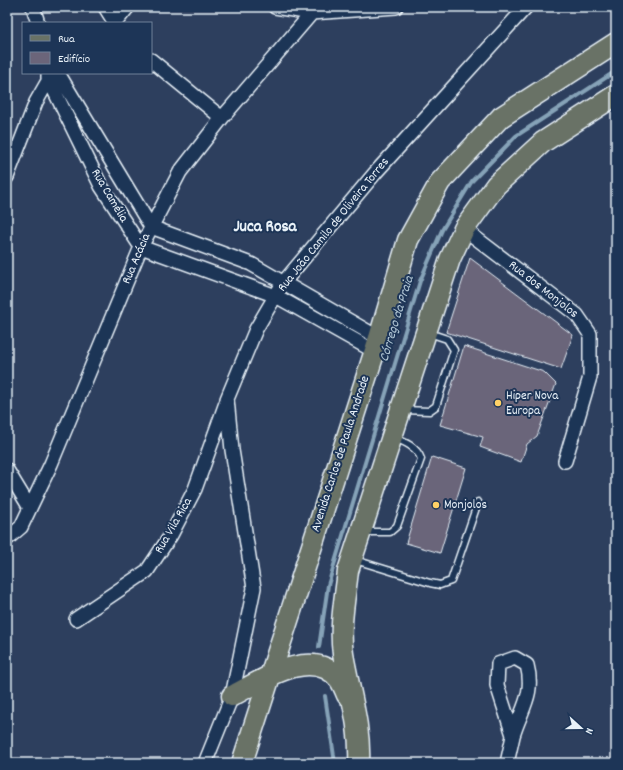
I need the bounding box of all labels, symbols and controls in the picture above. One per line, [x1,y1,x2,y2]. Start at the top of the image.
legend [22,22,152,74]
text: Rua [58,31,75,48]
text: Edifício [58,51,90,68]
street label: Rua João Camilo de Oliveira Torres [274,154,394,296]
street label: Rua Camélia [85,166,133,227]
district label: Juca Rosa [233,216,298,240]
street label: Rua Acácia [118,230,157,287]
street label: Rua dos Monjolos [504,257,582,323]
water label: Córrego da Praia [374,272,420,364]
street label: Avenida Carlos de Paula Andrade [307,373,375,534]
place label: Hiper Nova Europa [506,387,559,421]
marker: Hiper Nova Europa [493,398,503,408]
street label: Rua Vila Rica [150,494,198,558]
place label: Monjolos [444,496,487,515]
marker: Monjolos [431,500,441,510]
north arrow [561,708,601,748]
text: N [580,725,597,737]

